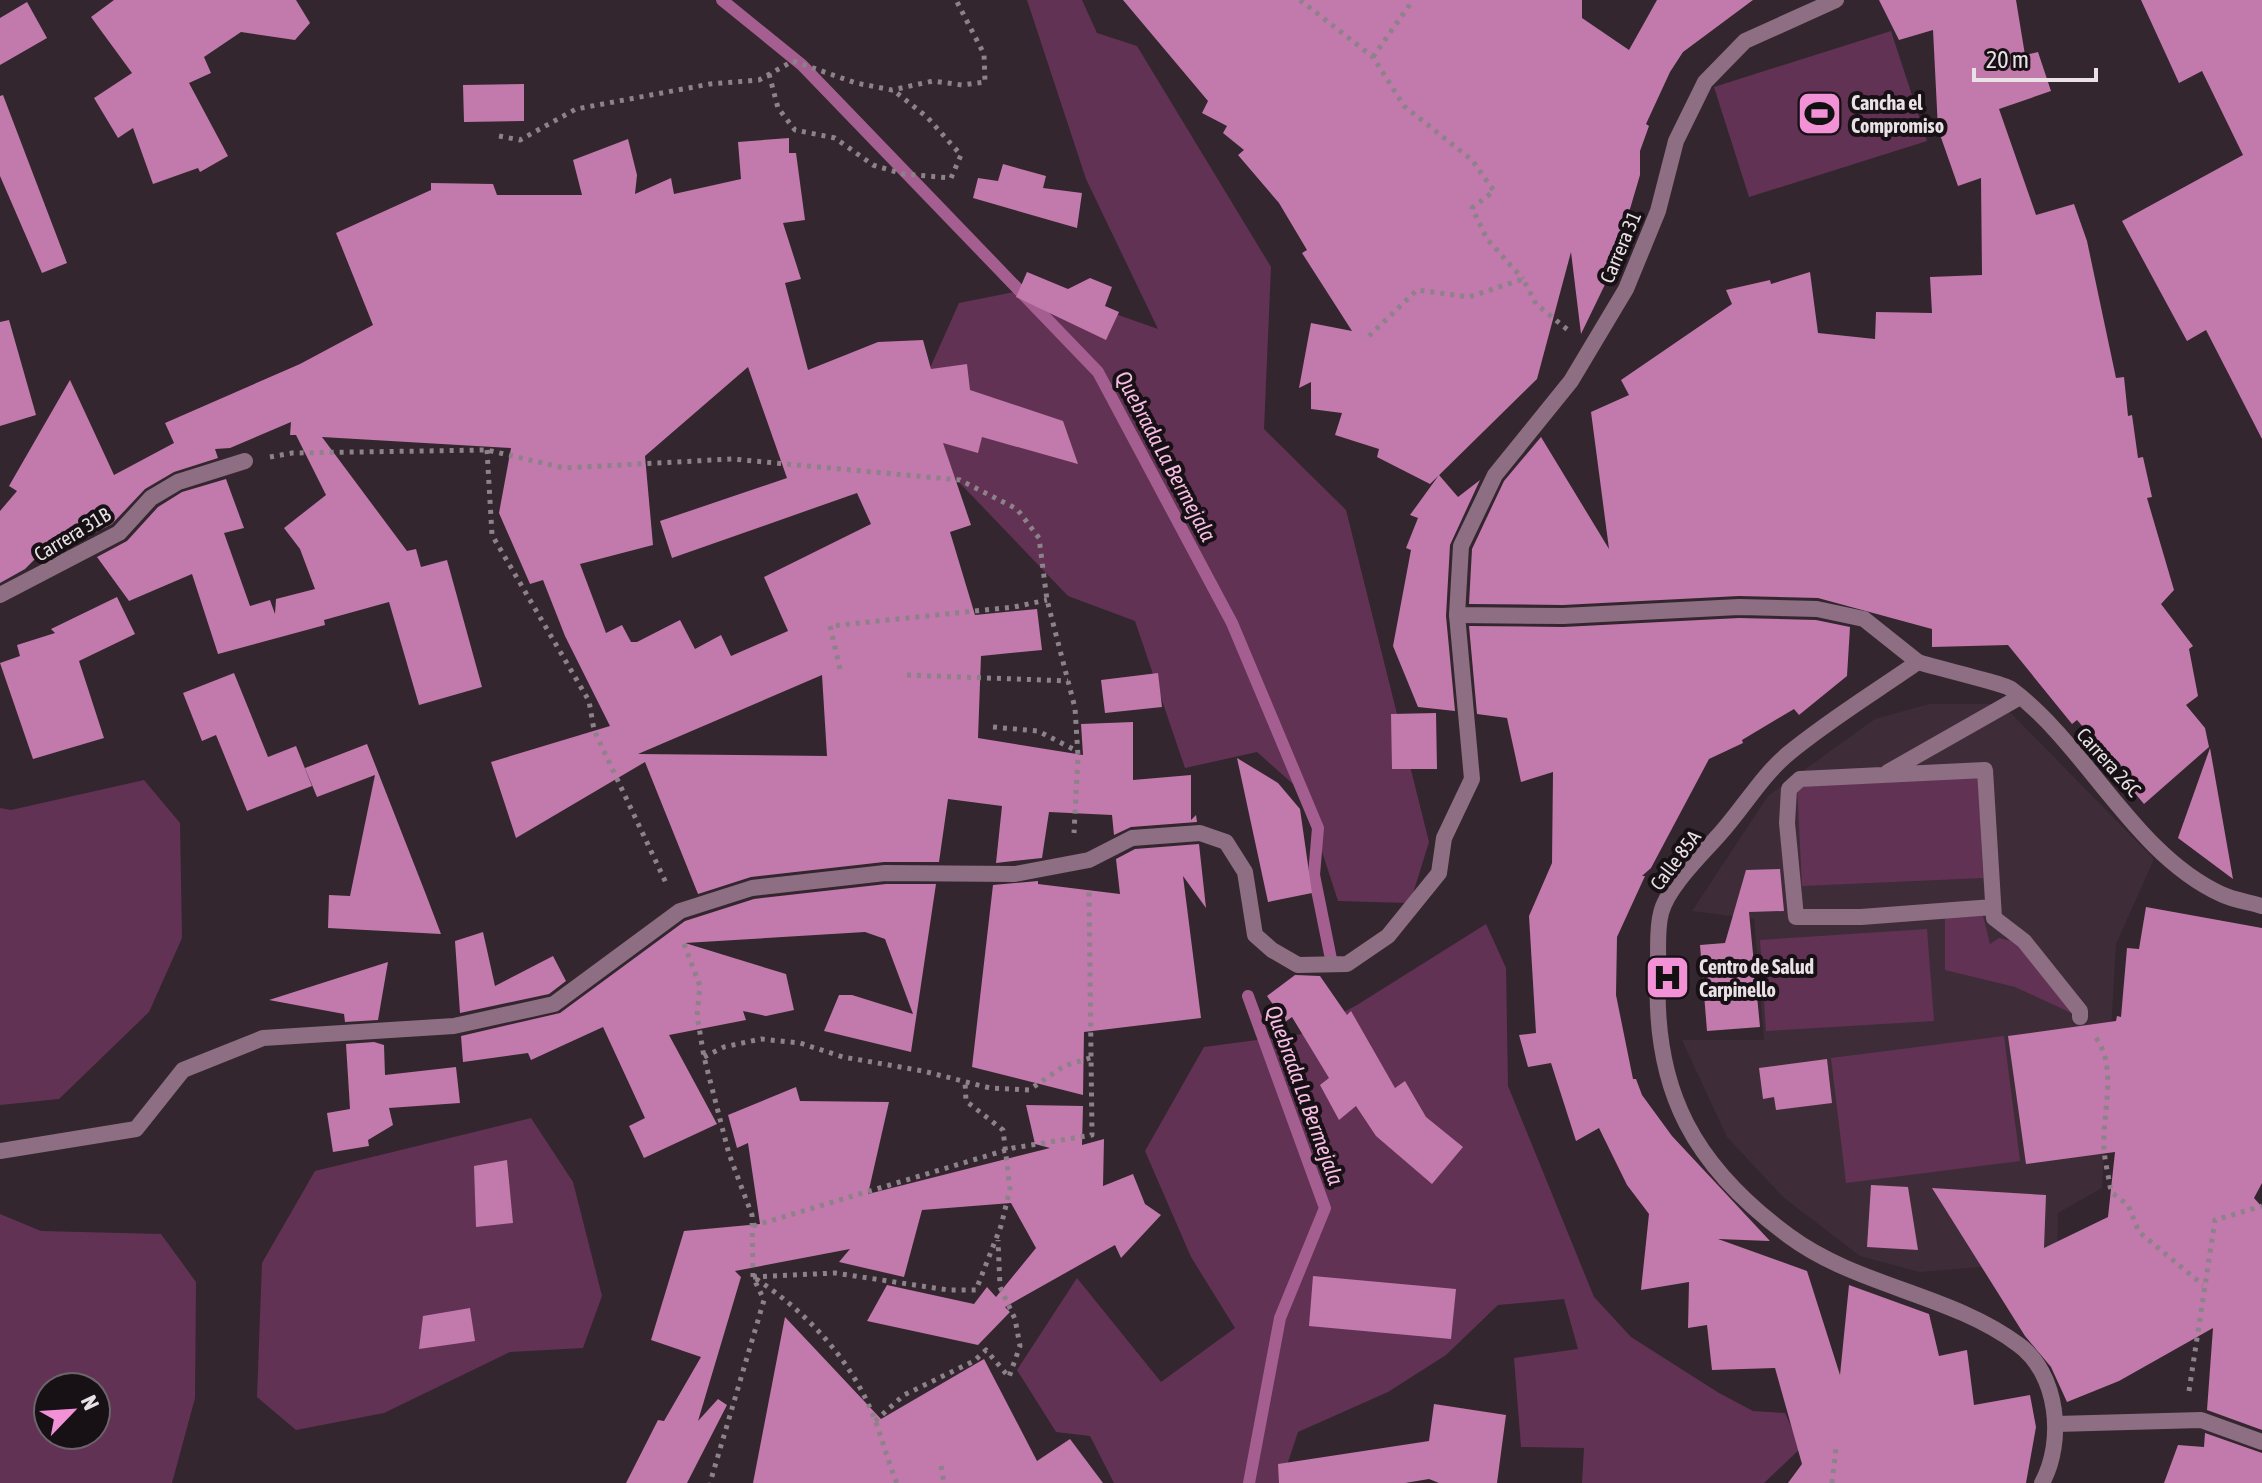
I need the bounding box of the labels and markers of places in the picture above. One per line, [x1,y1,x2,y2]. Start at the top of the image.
sports icon: Cancha el Compromiso [1796,90,1844,138]
place label: Cancha el Compromiso [1851,91,1944,137]
hospital icon: Centro de Salud Carpinello [1644,953,1692,1001]
place label: Centro de Salud Carpinello [1699,955,1814,1001]

